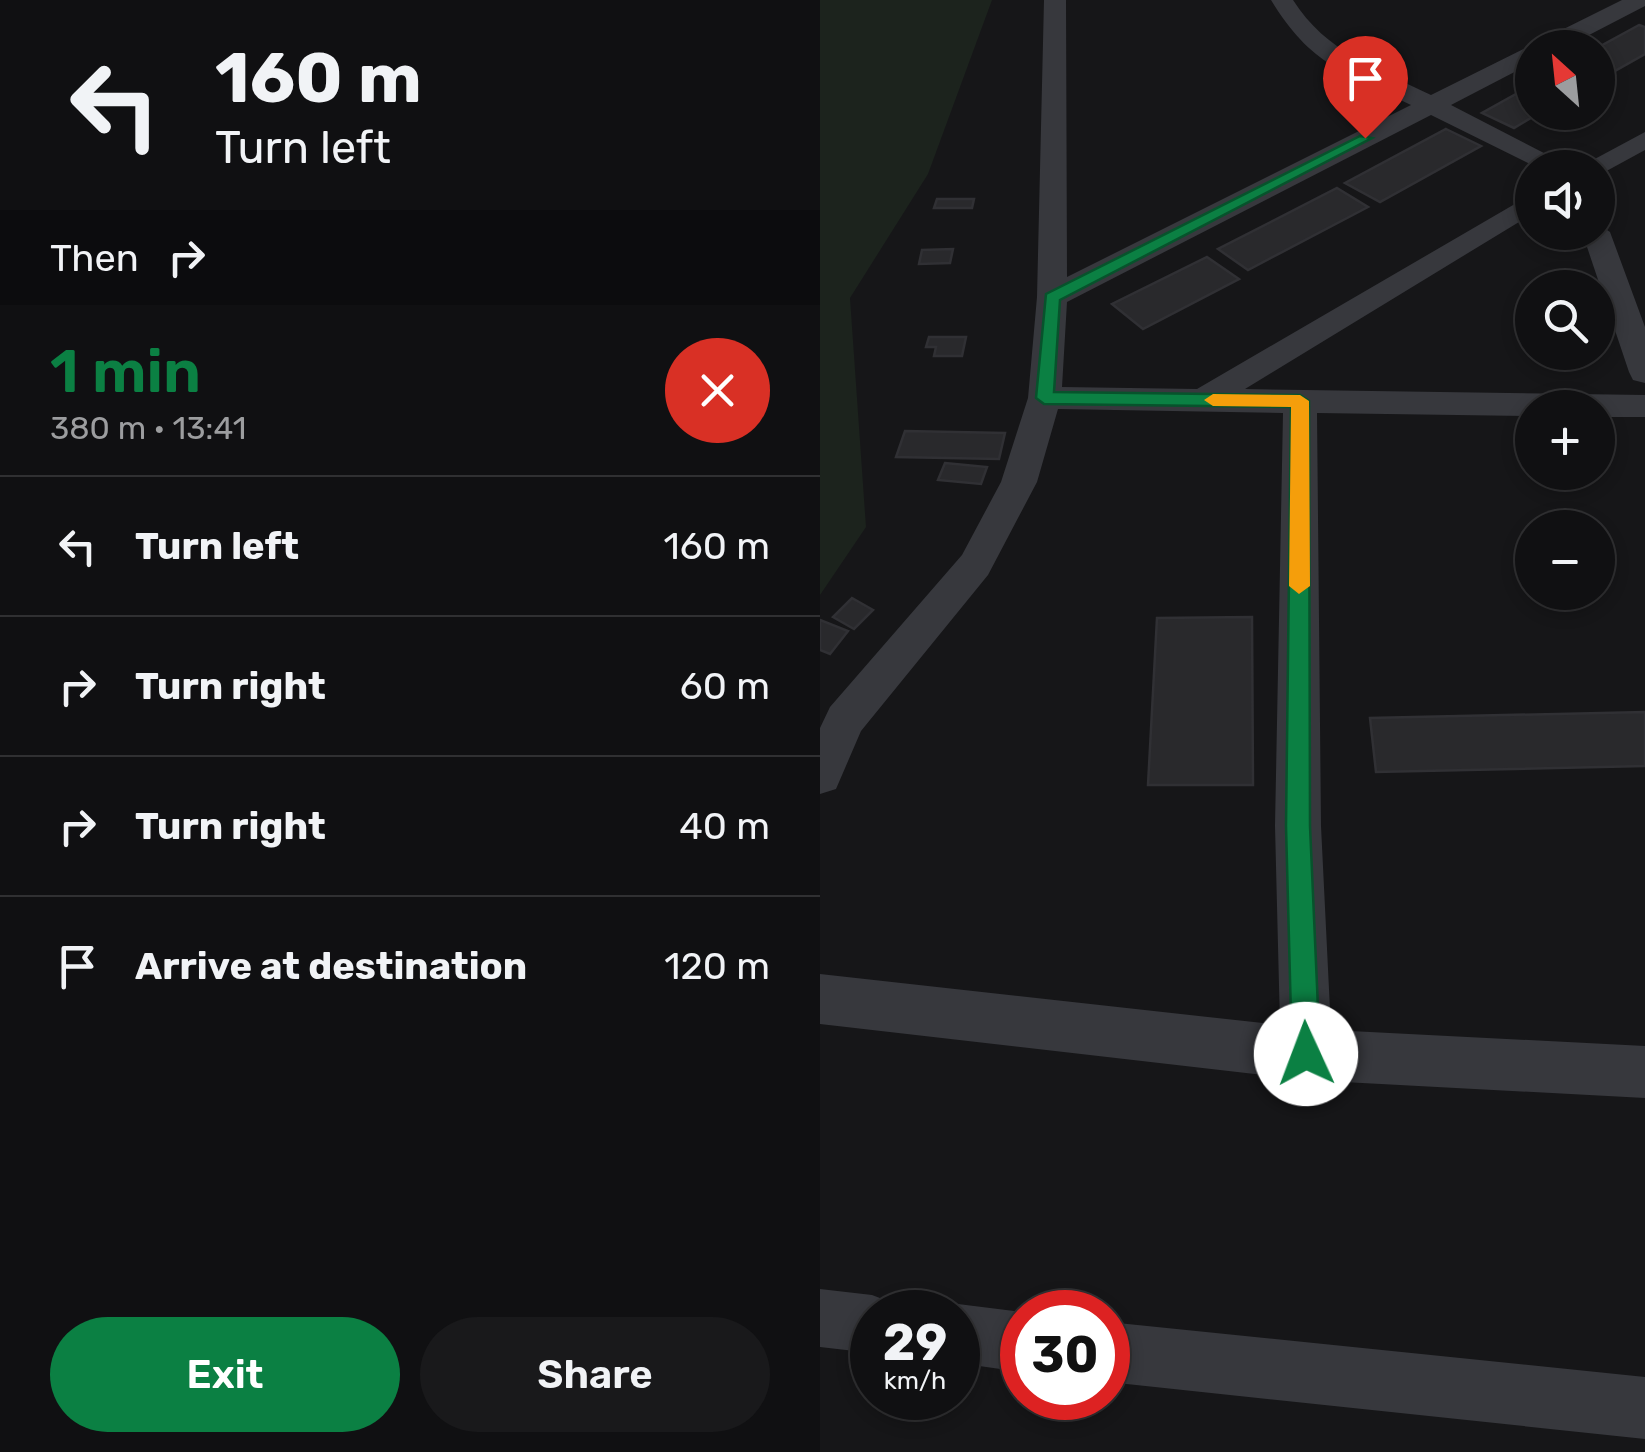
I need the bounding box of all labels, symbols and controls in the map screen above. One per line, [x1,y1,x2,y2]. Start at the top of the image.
north arrow [1515,30,1615,130]
map controls [1515,30,1615,610]
pin [1323,36,1408,139]
text: 160 m [215,37,422,120]
icon: left [50,40,180,170]
icon: arrive [1338,51,1393,106]
text: Turn left [215,121,391,174]
button: sound [1515,150,1615,250]
icon: right [159,230,214,285]
text: Then [50,235,139,281]
button: search [1515,270,1615,370]
text: 1 min [50,336,201,407]
button: close [665,338,770,443]
button: + [1515,390,1615,490]
text: 380 m · 13:41 [50,409,246,447]
button: − [1515,510,1615,610]
icon: left [50,519,105,574]
text: Turn left [135,523,299,569]
text: 160 m [664,523,770,569]
icon: right [50,659,105,714]
text: Turn right [135,663,326,709]
text: 60 m [680,663,770,709]
icon: right [50,799,105,854]
text: Turn right [135,803,326,849]
text: 40 m [679,803,770,849]
icon: arrive [50,939,105,994]
text: Arrive at destination [135,943,527,989]
text: 120 m [664,943,770,989]
position arrow [1254,1002,1358,1106]
speed limit sign: 30 [1000,1290,1130,1420]
text: 29 [883,1313,947,1373]
button: Exit [50,1317,400,1432]
button: Share [420,1317,770,1432]
text: km/h [884,1366,946,1395]

